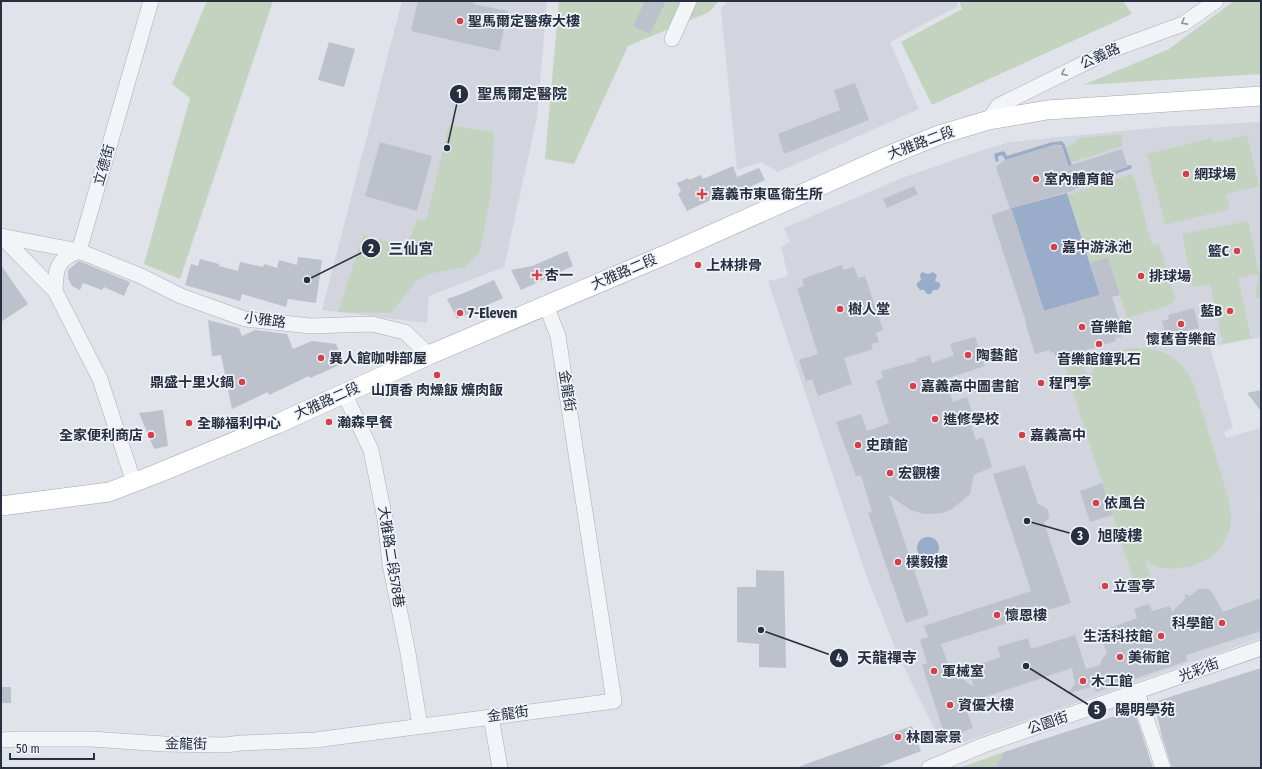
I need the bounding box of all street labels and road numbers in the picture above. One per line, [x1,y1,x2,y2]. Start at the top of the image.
street label: 公義路 [1077,40,1123,72]
street label: 大雅路二段 [885,123,957,163]
street label: 立德街 [90,142,118,188]
street label: 大雅路二段 [588,251,660,293]
street label: 小雅路 [243,309,287,331]
street label: 金龍街 [555,369,579,413]
street label: 大雅路二段 [292,379,362,423]
street label: 大雅路二段578巷 [375,505,407,609]
street label: 光彩街 [1176,655,1222,685]
street label: 金龍街 [486,703,530,725]
street label: 公園街 [1025,708,1071,738]
street label: 金龍街 [165,735,207,753]

